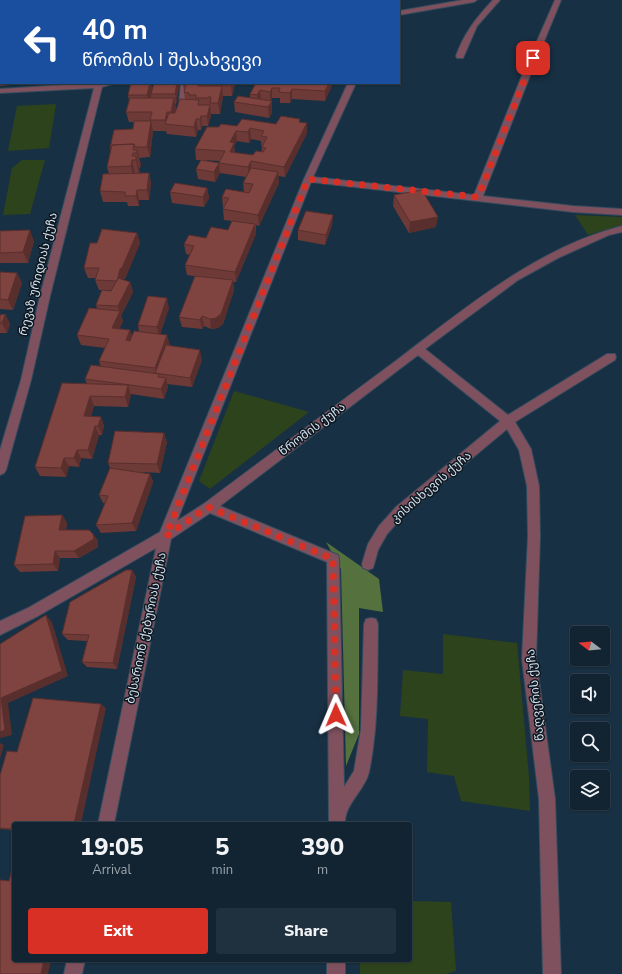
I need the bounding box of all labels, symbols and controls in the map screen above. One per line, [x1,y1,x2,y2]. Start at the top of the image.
text: 40 m [82,11,148,49]
icon: left [16,16,68,68]
pin [516,41,550,75]
icon: arrive [522,47,544,69]
text: წრომის I შესახვევი [82,48,262,72]
street label: რევაზ ურიდიას ქუჩა [15,211,61,337]
street label: წრომის ქუჩა [276,399,348,459]
street label: კისისხევის ქუჩა [387,448,475,526]
street label: ბესარიონ ქებურიას ქუჩა [122,551,170,705]
north arrow [570,626,610,666]
map controls [570,626,610,810]
street label: წაღვერის ქუჩა [522,648,548,742]
button: sound [570,674,610,714]
position arrow [315,694,357,736]
button: search [570,722,610,762]
button: layers [570,770,610,810]
text: 19:05 [80,831,144,863]
text: 5 [215,831,230,863]
text: 390 [301,831,344,863]
text: Arrival [92,861,131,879]
text: min [212,861,233,879]
text: m [317,861,328,879]
button: Exit [28,908,208,954]
button: Share [216,908,396,954]

